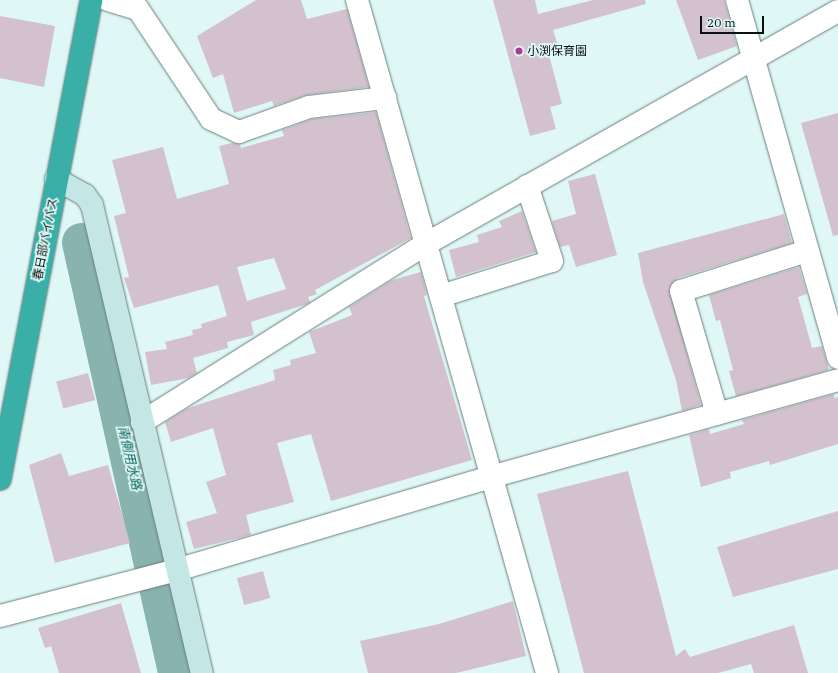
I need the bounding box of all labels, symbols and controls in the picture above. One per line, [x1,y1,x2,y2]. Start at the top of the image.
scale bar [702,8,766,34]
text: 20 m [707,15,736,30]
place label: 小渕保育園 [527,44,587,58]
marker: 小渕保育園 [514,46,524,56]
street label: 春日部バイパス [30,196,60,282]
water label: 南側用水路 [114,425,144,491]

